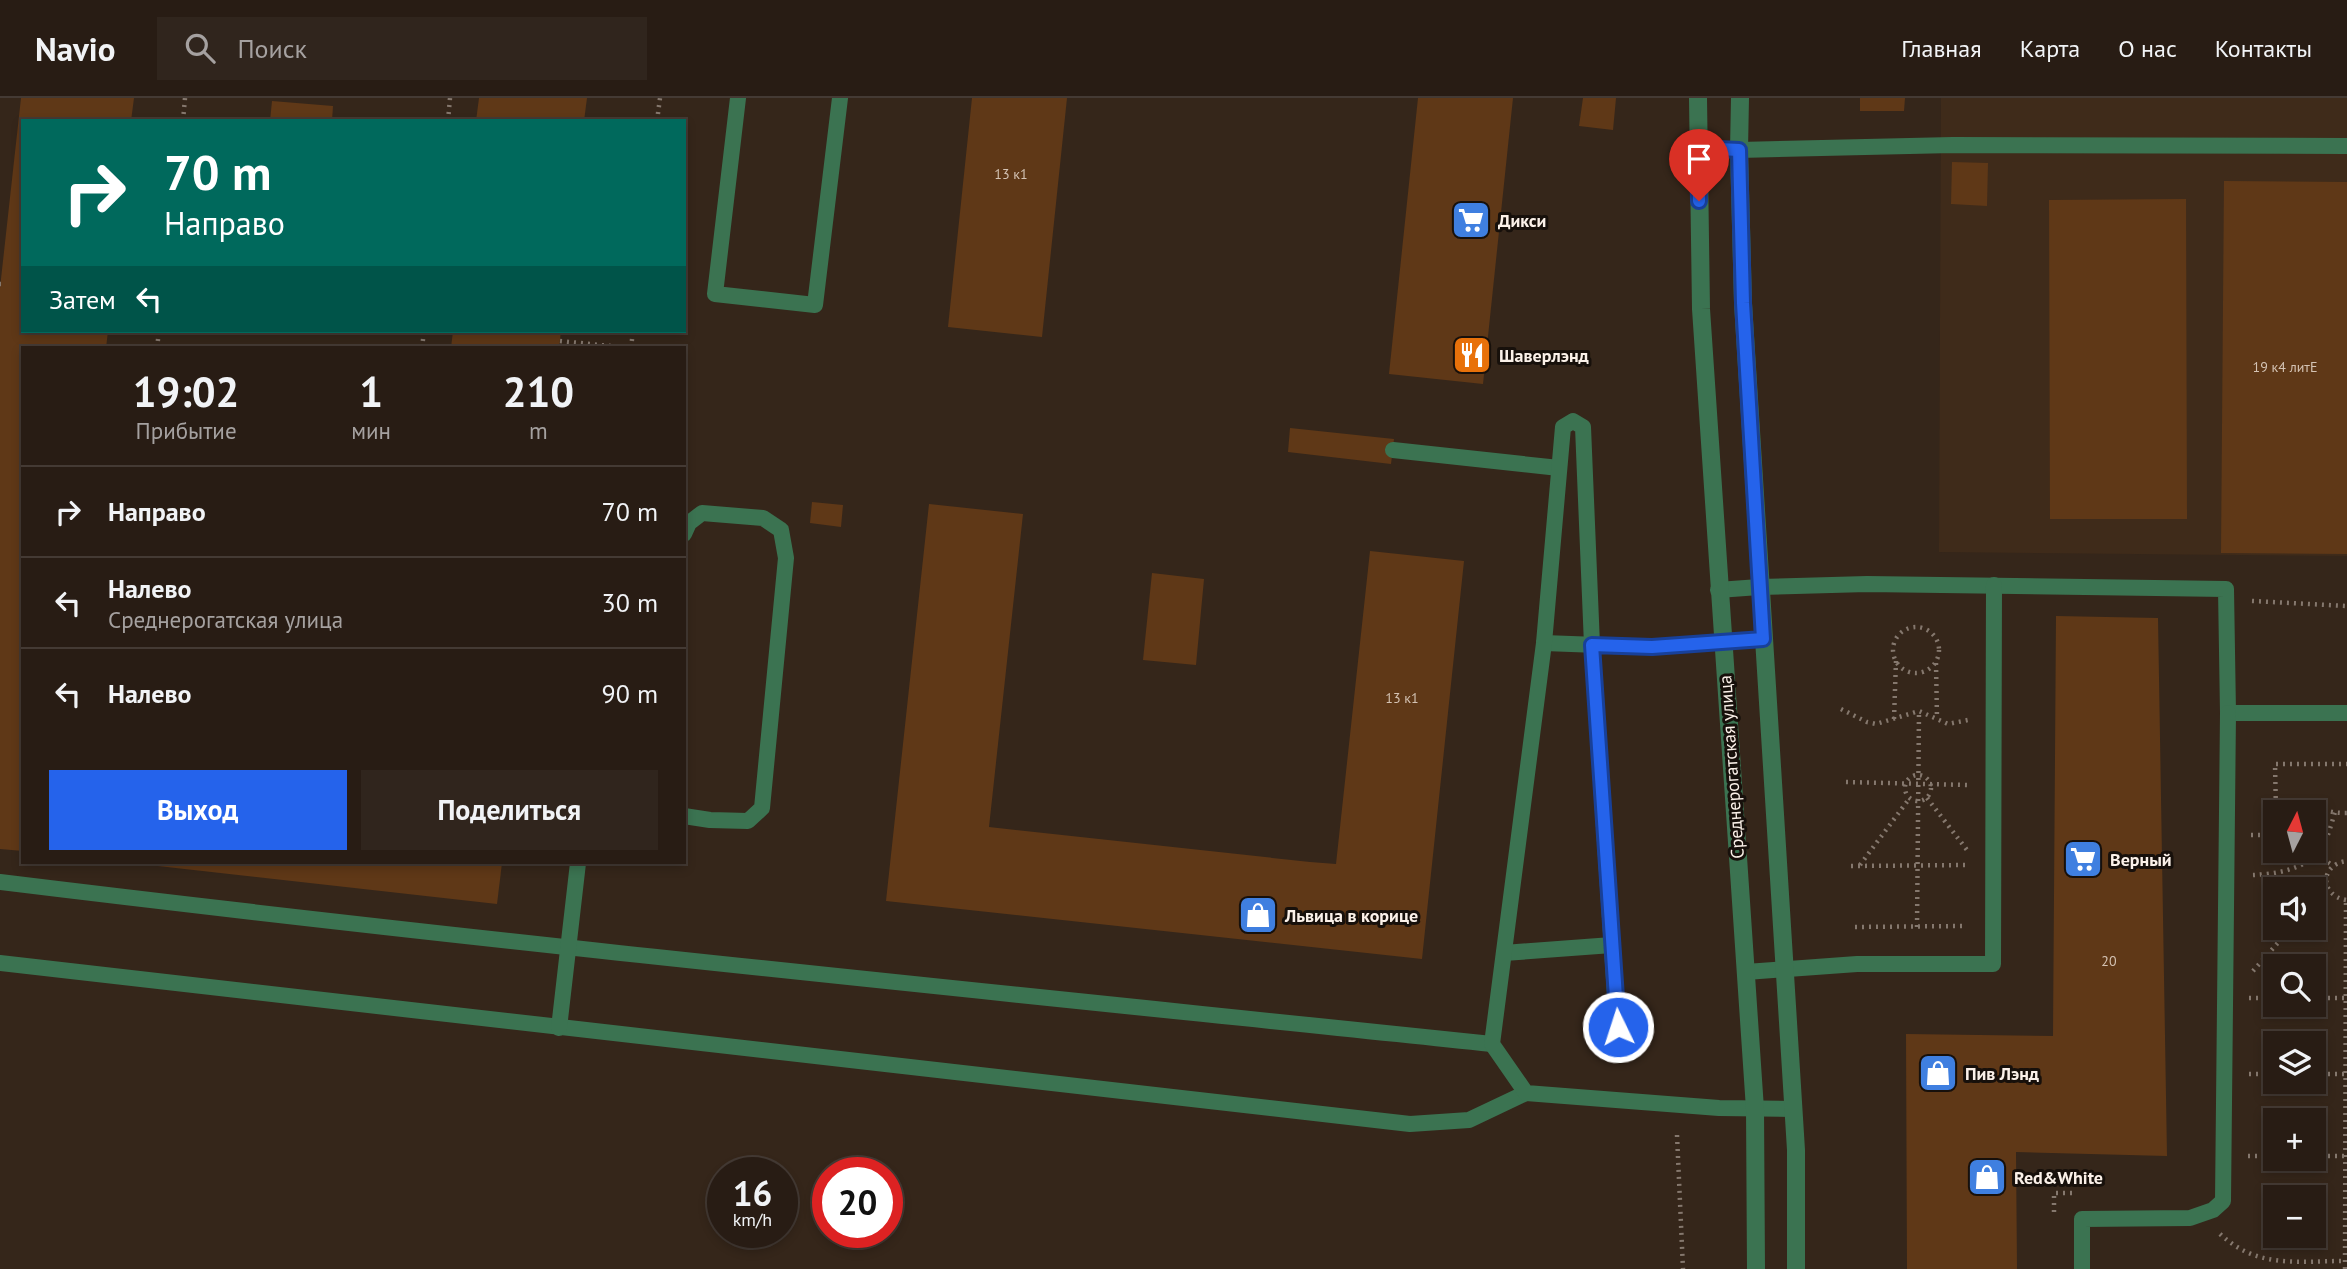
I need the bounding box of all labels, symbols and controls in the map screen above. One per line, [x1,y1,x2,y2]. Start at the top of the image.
search box [157,17,647,80]
text: Navio [35,27,115,70]
icon: search [181,29,219,67]
text: Поиск [237,32,307,65]
text: Главная [1901,33,1982,64]
text: Карта [2020,33,2080,64]
text: О нас [2118,33,2177,64]
text: Контакты [2215,33,2312,64]
pin [1669,129,1729,201]
text: 70 m [164,140,271,204]
icon: arrive [1680,140,1718,178]
icon: right [49,147,140,238]
house number: 13 к1 [994,165,1028,183]
supermarket icon: Дикси [1450,199,1492,241]
text: Направо [164,202,285,244]
place label: Дикси [1498,209,1546,232]
icon: left [130,280,168,318]
text: Затем [49,283,116,316]
restaurant icon: Шаверлэнд [1451,334,1493,376]
place label: Шаверлэнд [1499,344,1589,367]
house number: 19 к4 литЕ [2253,358,2317,376]
text: 19:02 [133,364,239,419]
text: 1 [359,364,383,419]
text: 210 [503,364,574,419]
text: Прибытие [136,416,237,445]
text: мин [351,416,391,445]
text: m [529,416,548,445]
icon: right [49,493,87,531]
text: Направо [108,495,206,528]
text: 70 m [602,495,658,528]
text: Налево [108,572,192,605]
icon: left [49,584,87,622]
text: 30 m [602,586,658,619]
text: Среднерогатская улица [108,605,343,634]
street label: Среднерогатская улица [1713,674,1749,860]
icon: left [49,675,87,713]
text: Налево [108,677,192,710]
text: 90 m [602,677,658,710]
house number: 13 к1 [1385,689,1419,707]
button: Выход [49,770,347,850]
button: Поделиться [361,770,658,850]
north arrow [2263,800,2326,863]
map controls [2263,800,2326,1248]
supermarket icon: Верный [2062,838,2104,880]
place label: Верный [2110,848,2172,871]
button: sound [2263,877,2326,940]
shop icon: Львица в корице [1237,894,1279,936]
place label: Львица в корице [1284,904,1418,927]
house number: 20 [2101,952,2117,970]
button: search [2263,954,2326,1017]
position arrow [1581,990,1655,1064]
button: layers [2263,1031,2326,1094]
shop icon: Пив Лэнд [1917,1052,1959,1094]
place label: Пив Лэнд [1965,1062,2039,1085]
button: + [2263,1108,2326,1171]
shop icon: Red&White [1966,1156,2008,1198]
speed limit sign: 20 [812,1157,903,1248]
place label: Red&White [2014,1166,2103,1189]
text: 16 [733,1170,772,1216]
button: − [2263,1185,2326,1248]
text: km/h [733,1208,772,1231]

